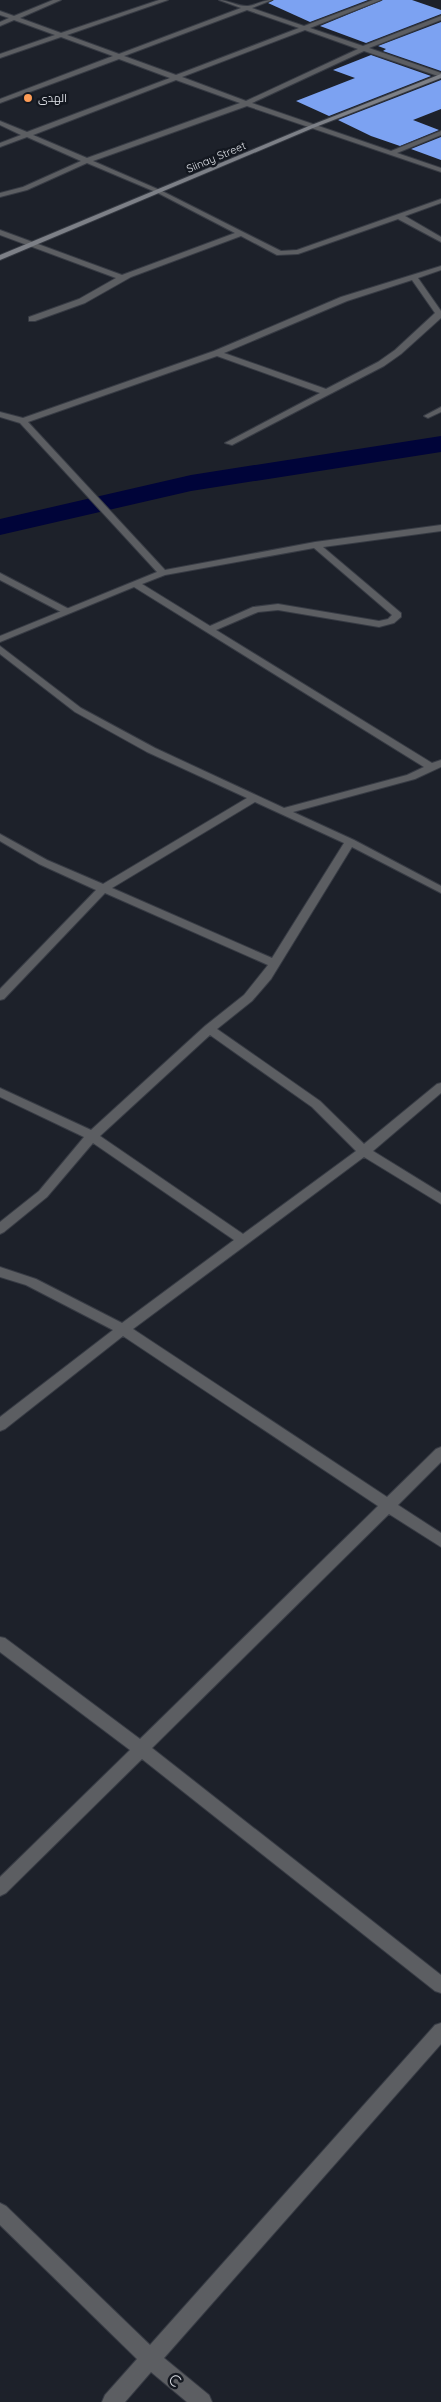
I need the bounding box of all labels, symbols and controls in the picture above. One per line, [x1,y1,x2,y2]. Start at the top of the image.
place label: الهدى [38,91,67,105]
marker: الهدى [22,92,34,104]
street label: Siinay Street [184,138,248,176]
street label: C [165,2369,185,2391]

